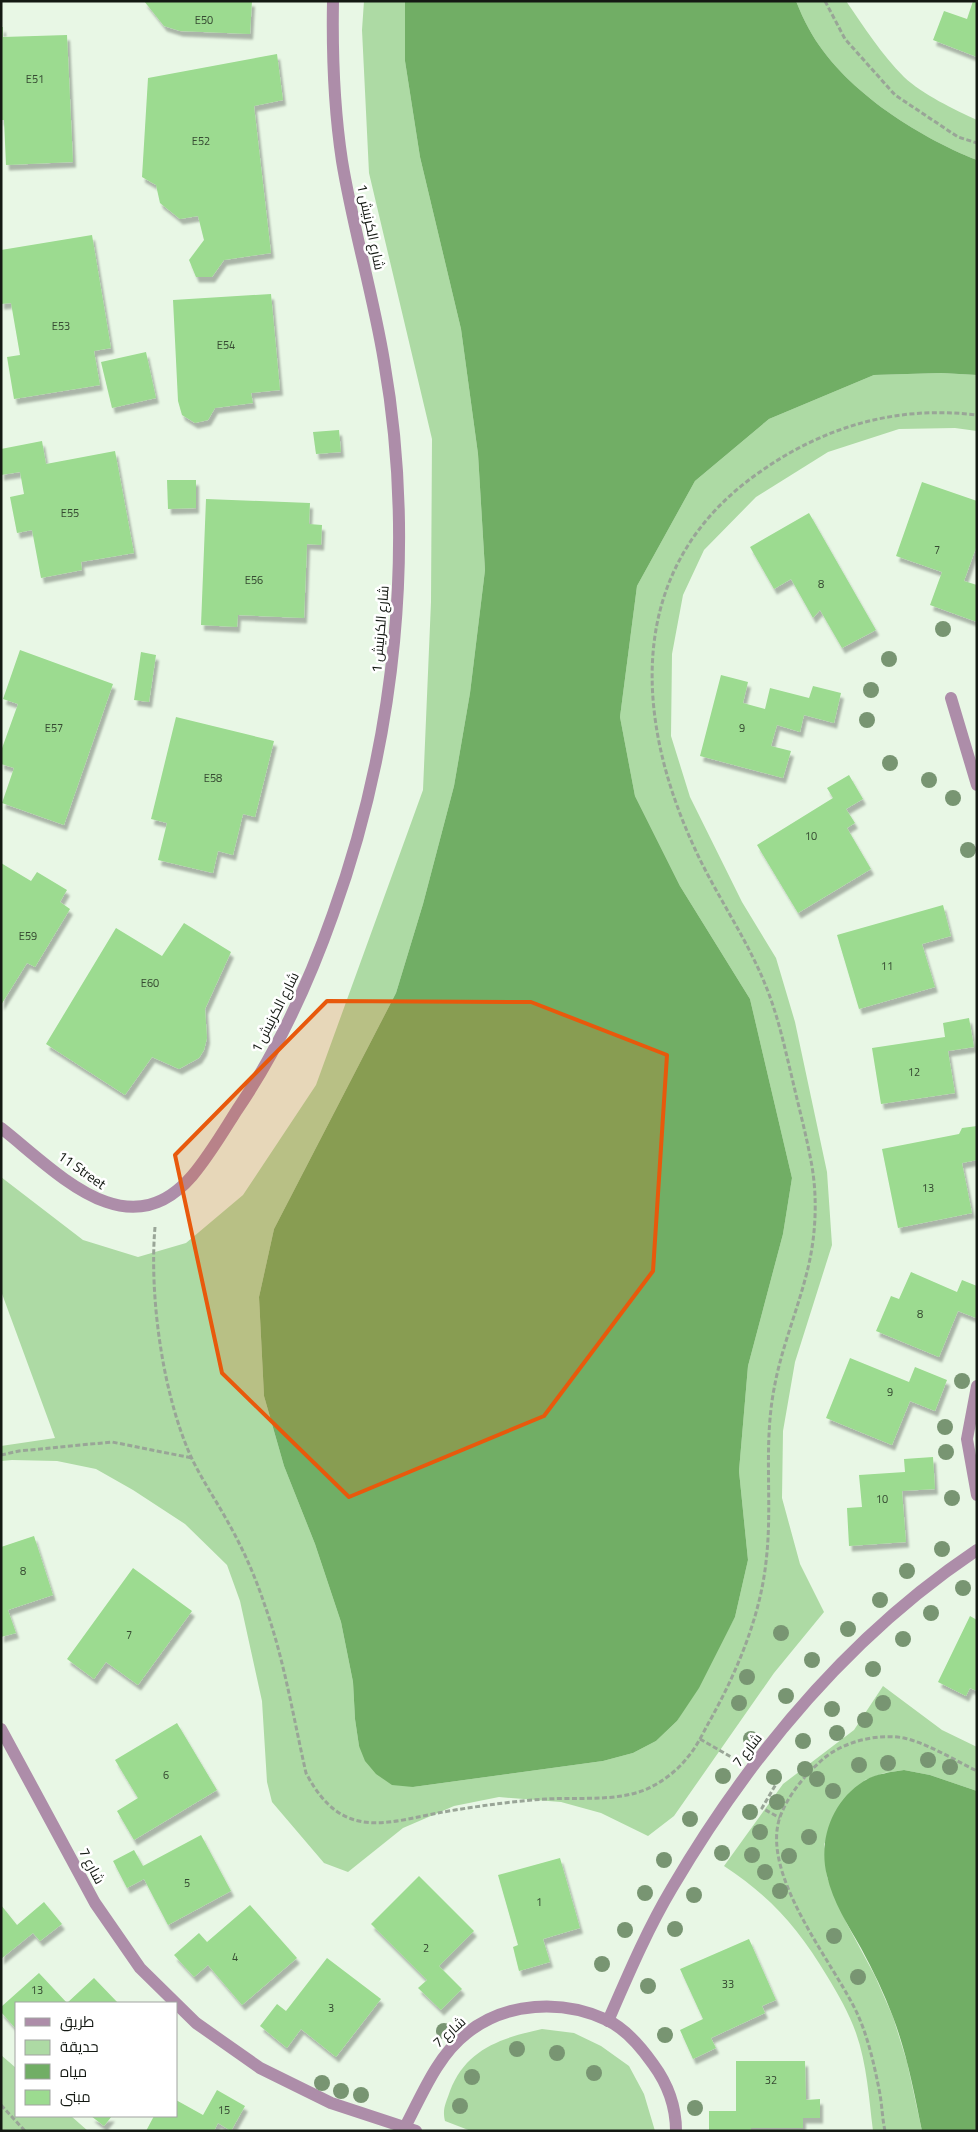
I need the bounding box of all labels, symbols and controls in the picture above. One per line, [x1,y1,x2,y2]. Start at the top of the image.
house number: E50 [195,10,213,30]
house number: E51 [26,69,44,89]
house number: E52 [192,131,210,151]
street label: شارع الكرنيش 1 [349,182,393,272]
house number: E53 [52,316,70,336]
house number: E54 [217,335,235,355]
house number: E55 [61,503,79,523]
house number: 7 [934,540,940,560]
house number: E56 [245,570,263,590]
house number: 8 [818,574,824,594]
street label: شارع الكرنيش 1 [363,584,397,674]
house number: E57 [45,718,63,738]
house number: 9 [739,718,745,738]
house number: E58 [204,768,222,788]
house number: 10 [805,826,817,846]
house number: E59 [19,926,37,946]
house number: 11 [881,956,893,976]
street label: شارع الكرنيش 1 [244,967,306,1057]
house number: E60 [141,973,159,993]
house number: 12 [908,1062,920,1082]
street label: 11 Street [52,1144,112,1196]
house number: 13 [922,1178,934,1198]
house number: 8 [917,1304,923,1324]
house number: 9 [887,1382,893,1402]
house number: 10 [876,1489,888,1509]
house number: 8 [20,1561,26,1581]
house number: 7 [126,1625,132,1645]
street label: شارع 7 [725,1727,769,1773]
house number: 6 [163,1765,169,1785]
street label: شارع 7 [72,1843,112,1889]
house number: 5 [184,1873,190,1893]
house number: 1 [536,1892,542,1912]
house number: 2 [423,1938,429,1958]
house number: 4 [232,1947,238,1967]
house number: 33 [722,1974,734,1994]
house number: 13 [31,1980,43,2000]
house number: 3 [328,1998,334,2018]
legend [15,2002,178,2117]
text: طريق [60,2007,94,2036]
street label: شارع 7 [426,2010,472,2054]
text: حديقة [60,2032,99,2061]
text: مياه [60,2057,87,2086]
house number: 32 [765,2070,777,2090]
text: مبنى [60,2082,91,2111]
house number: 15 [218,2100,230,2120]

